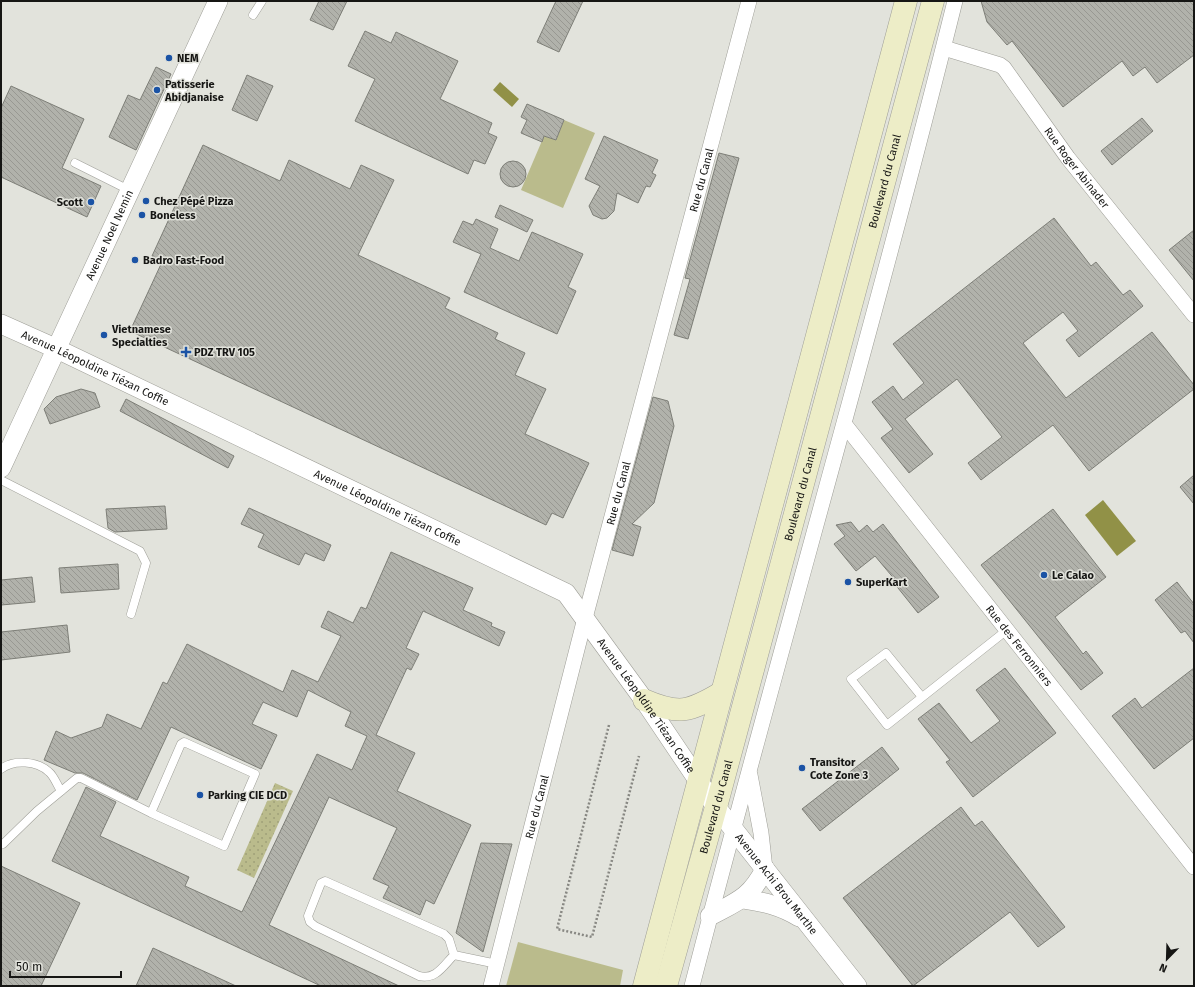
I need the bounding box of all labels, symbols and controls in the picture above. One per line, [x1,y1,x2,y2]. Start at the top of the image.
place label: NEM [177,52,199,65]
marker: NEM [164,53,174,63]
place label: Patisserie Abidjanaise [164,78,224,104]
marker: Patisserie Abidjanaise [152,85,162,95]
street label: Rue Roger Abinader [1042,125,1113,211]
street label: Boulevard du Canal [866,133,903,230]
street label: Rue du Canal [687,147,716,213]
street label: Avenue Noel Nemin [83,188,136,282]
place label: Chez Pépé Pizza [154,195,233,208]
place label: Scott [57,196,84,209]
marker: Chez Pépé Pizza [141,196,151,206]
marker: Scott [86,197,96,207]
place label: Boneless [150,209,196,222]
marker: Boneless [137,210,147,220]
place label: Badro Fast-Food [143,254,224,267]
marker: Badro Fast-Food [130,255,140,265]
place label: Vietnamese Specialties [111,323,171,349]
street label: Avenue Léopoldine Tiézan Coffie [20,328,171,408]
marker: Vietnamese Specialties [99,330,109,340]
place label: PDZ TRV 105 [194,346,255,359]
marker: PDZ TRV 105 [181,347,191,357]
street label: Boulevard du Canal [781,446,819,542]
street label: Rue du Canal [603,460,633,526]
street label: Avenue Léopoldine Tiézan Coffie [312,467,463,548]
place label: Le Calao [1052,569,1094,582]
marker: Le Calao [1039,570,1049,580]
place label: SuperKart [856,576,908,589]
marker: SuperKart [843,577,853,587]
street label: Rue des Ferronniers [983,602,1055,689]
street label: Avenue Léopoldine Tiézan Coffie [595,636,698,775]
place label: Transitor Cote Zone 3 [810,756,868,782]
street label: Boulevard du Canal [697,758,735,855]
marker: Transitor Cote Zone 3 [797,763,807,773]
street label: Rue du Canal [522,773,551,840]
place label: Parking CIE DCD [208,789,287,802]
marker: Parking CIE DCD [195,790,205,800]
street label: Avenue Achi Brou Marthe [733,831,820,937]
north arrow [1147,939,1187,979]
scale bar [10,953,121,979]
text: 50 m [16,960,42,974]
text: N [1157,960,1169,975]

